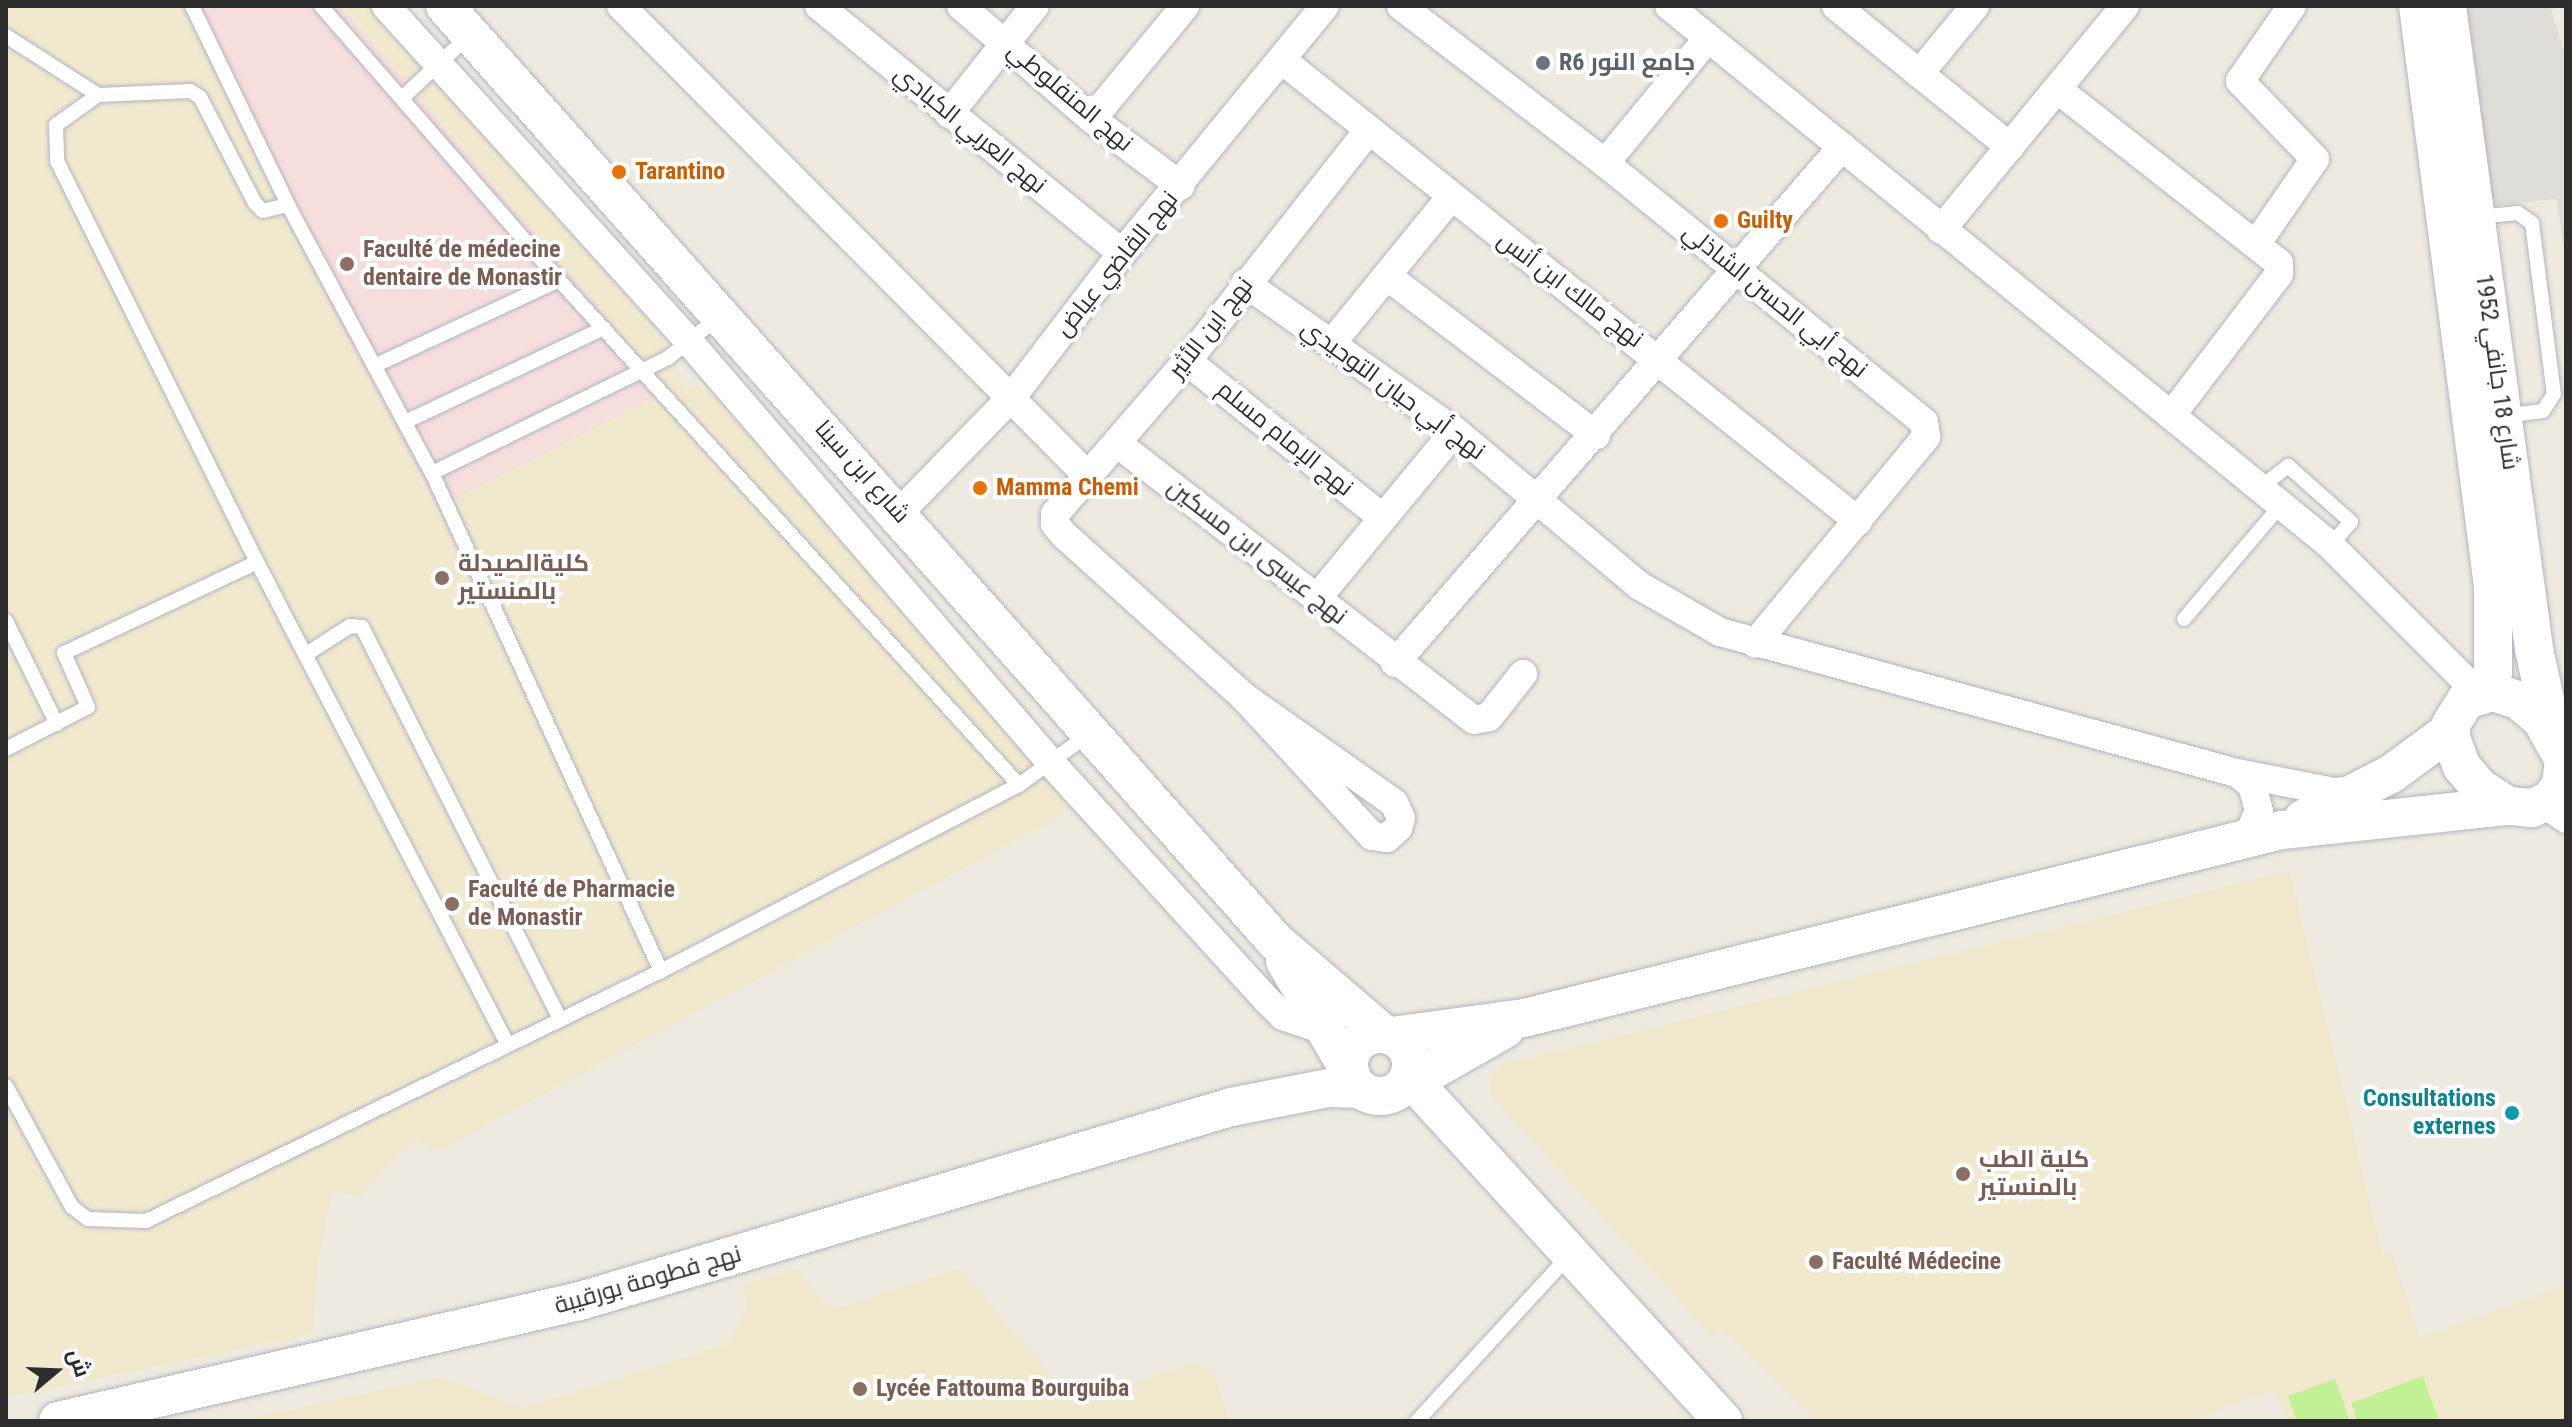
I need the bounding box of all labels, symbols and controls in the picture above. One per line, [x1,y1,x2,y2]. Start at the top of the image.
street label: نهج المنفلوطي [1001,36,1139,158]
place label: R6 جامع النور [1559,49,1695,77]
marker: R6 جامع النور [1534,54,1552,72]
street label: نهج العربي الكبادي [888,60,1052,200]
place label: Tarantino [635,158,725,186]
marker: Tarantino [610,163,628,181]
street label: نهج القاضي عياض [1050,185,1184,343]
place label: Guilty [1737,207,1793,235]
marker: Guilty [1712,212,1730,230]
street label: نهج أبي الحسن الشاذلي [1677,218,1873,384]
street label: نهج مالك ابن أنس [1491,226,1649,354]
place label: Faculté de médecine dentaire de Monastir [363,236,562,292]
marker: Faculté de médecine dentaire de Monastir [338,255,356,273]
street label: نهج ابن الأثير [1163,272,1259,384]
street label: شارع 18 جانفي 1952 [2469,272,2525,472]
street label: نهج أبي حيان التوحيدي [1296,314,1490,466]
street label: نهج الإمام مسلم [1211,375,1359,503]
street label: شارع ابن سينا [808,415,916,529]
street label: نهج عيسى ابن مسكين [1161,473,1353,631]
place label: Mamma Chemi [996,474,1139,502]
marker: Mamma Chemi [971,479,989,497]
place label: كليةالصيدلة بالمنستير [458,550,589,606]
marker: كليةالصيدلة بالمنستير [433,569,451,587]
place label: Faculté de Pharmacie de Monastir [468,876,675,932]
marker: Faculté de Pharmacie de Monastir [443,895,461,913]
place label: Consultations externes [2363,1085,2496,1141]
marker: Consultations externes [2503,1104,2521,1122]
place label: كلية الطب بالمنستير [1979,1146,2089,1202]
marker: كلية الطب بالمنستير [1954,1165,1972,1183]
street label: نهج فطومة بورقيبة [551,1240,745,1320]
place label: Faculté Médecine [1832,1248,2001,1276]
marker: Faculté Médecine [1807,1253,1825,1271]
north arrow [16,1331,96,1411]
text: ش [63,1346,96,1380]
place label: Lycée Fattouma Bourguiba [876,1375,1129,1403]
marker: Lycée Fattouma Bourguiba [851,1380,869,1398]

